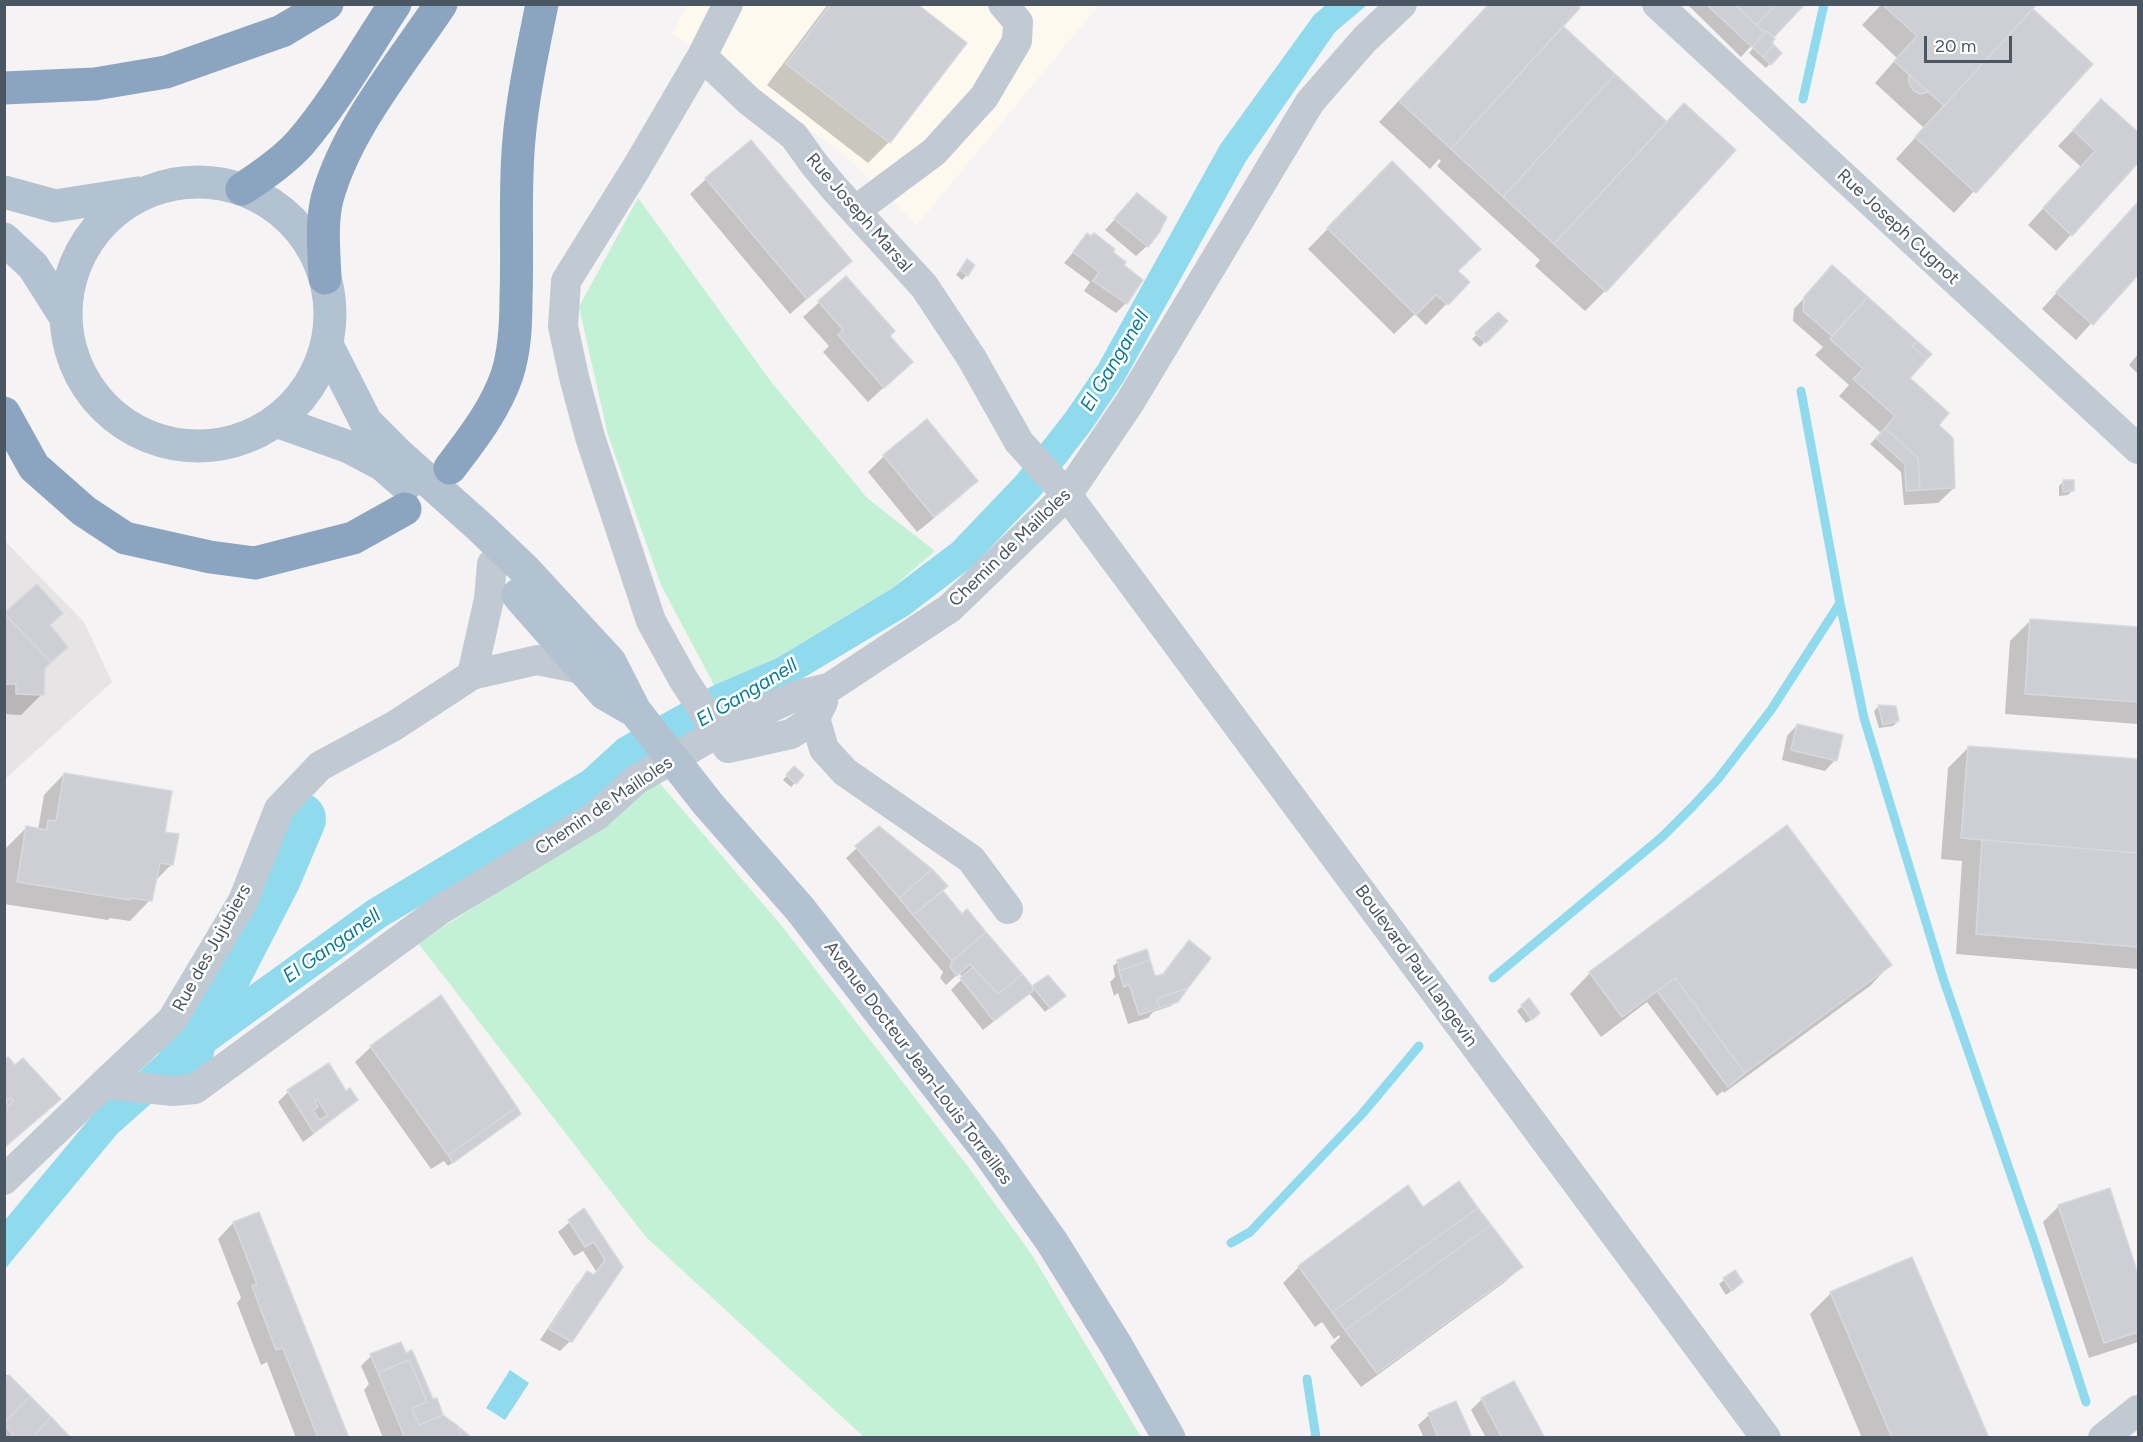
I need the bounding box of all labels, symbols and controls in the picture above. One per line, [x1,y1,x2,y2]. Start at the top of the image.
scale bar [1927,24,2016,62]
text: 20 m [1935,35,1976,57]
street label: Rue Joseph Marsal [801,149,917,277]
street label: Rue Joseph Cugnot [1832,165,1964,289]
water label: El Ganganell [1075,306,1155,416]
street label: Chemin de Mailloles [945,484,1075,612]
water label: El Ganganell [692,653,802,733]
street label: Chemin de Mailloles [531,752,677,860]
street label: Rue des Jujubiers [168,881,256,1015]
street label: Boulevard Paul Langevin [1350,881,1482,1051]
water label: El Ganganell [279,904,385,988]
street label: Avenue Docteur Jean-Louis Torreilles [819,937,1017,1189]

